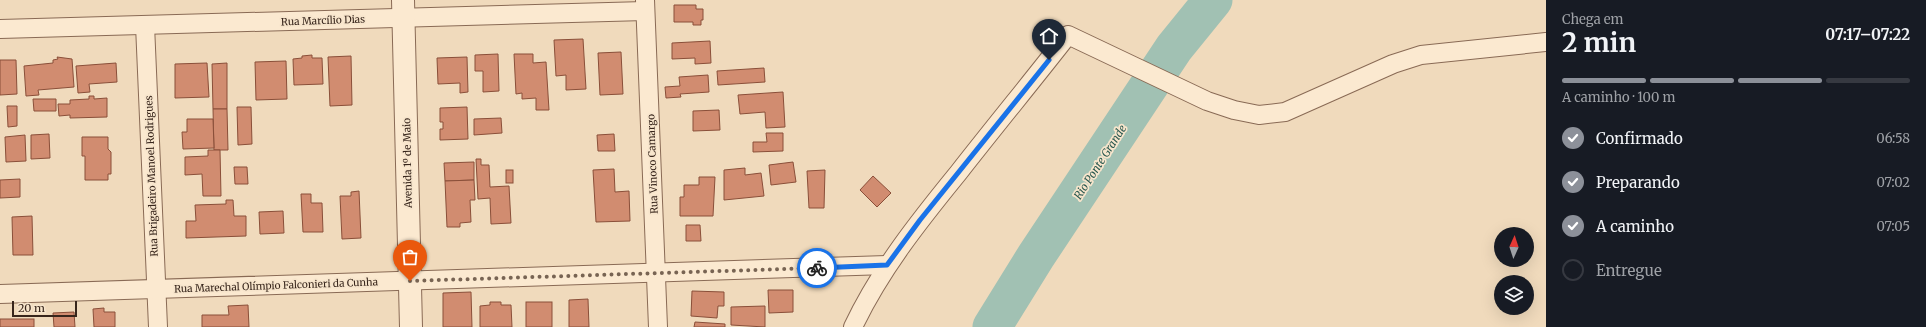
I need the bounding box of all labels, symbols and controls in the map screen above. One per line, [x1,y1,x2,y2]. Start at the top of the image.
text: Chega em [1562,11,1623,28]
street label: Rua Marcílio Dias [281,13,365,28]
pin [1032,19,1066,60]
icon: home [1038,25,1060,47]
text: 07:17–07:22 [1825,25,1910,44]
text: 2 min [1562,26,1636,59]
text: A caminho · 100 m [1562,89,1675,106]
street label: Rua Brigadeiro Manoel Rodrigues [142,95,161,257]
street label: Rua Vinoco Camargo [644,114,661,214]
street label: Avenida 1º de Maio [400,118,415,209]
water label: Rio Ponte Grande [1071,122,1130,202]
icon: check [1562,127,1584,149]
text: Confirmado [1596,129,1683,148]
text: 06:58 [1876,130,1910,147]
icon: check [1562,171,1584,193]
text: Preparando [1596,173,1680,192]
text: 07:02 [1876,174,1910,191]
icon: check [1562,215,1584,237]
text: A caminho [1596,217,1674,236]
text: 07:05 [1876,218,1910,235]
north arrow [1494,227,1534,267]
map controls [1494,227,1534,315]
pin [393,240,427,281]
icon: bag [399,246,421,268]
courier [797,248,837,288]
icon: bike [806,257,828,279]
text: Entregue [1596,261,1662,280]
street label: Rua Marechal Olímpio Falconieri da Cunha [174,275,379,296]
button: layers [1494,275,1534,315]
scale bar [12,299,77,318]
text: 20 m [18,301,45,315]

